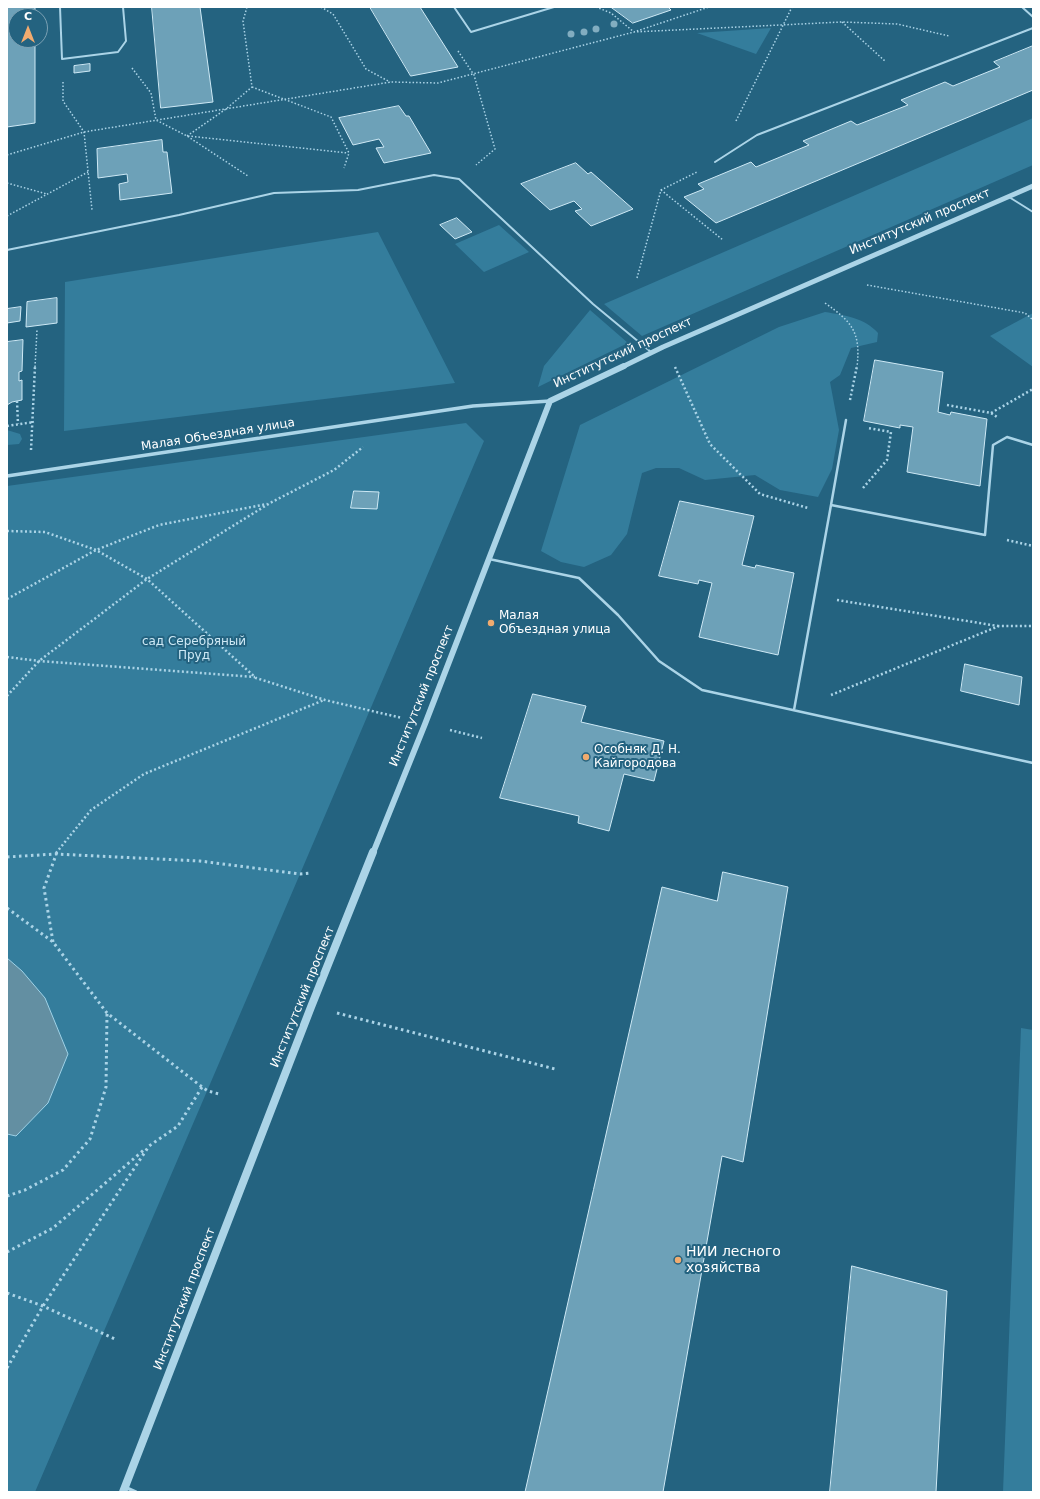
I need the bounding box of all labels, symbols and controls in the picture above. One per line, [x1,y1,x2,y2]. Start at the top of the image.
north arrow [8,8,48,48]
text: С [24,10,32,23]
street label: Институтский проспект [847,186,993,258]
street label: Институтский проспект [551,314,695,392]
street label: Малая Объездная улица [140,416,296,454]
place label: Малая Объездная улица [499,609,611,637]
marker: Малая Объездная улица [486,618,496,628]
street label: Институтский проспект [387,623,457,769]
park label: сад Серебряный Пруд [142,635,246,663]
place label: Особняк Д. Н. Кайгородова [594,743,681,771]
marker: Особняк Д. Н. Кайгородова [581,752,591,762]
street label: Институтский проспект [268,924,338,1070]
street label: Институтский проспект [151,1226,219,1372]
place label: НИИ лесного хозяйства [686,1244,781,1276]
marker: НИИ лесного хозяйства [673,1255,683,1265]

